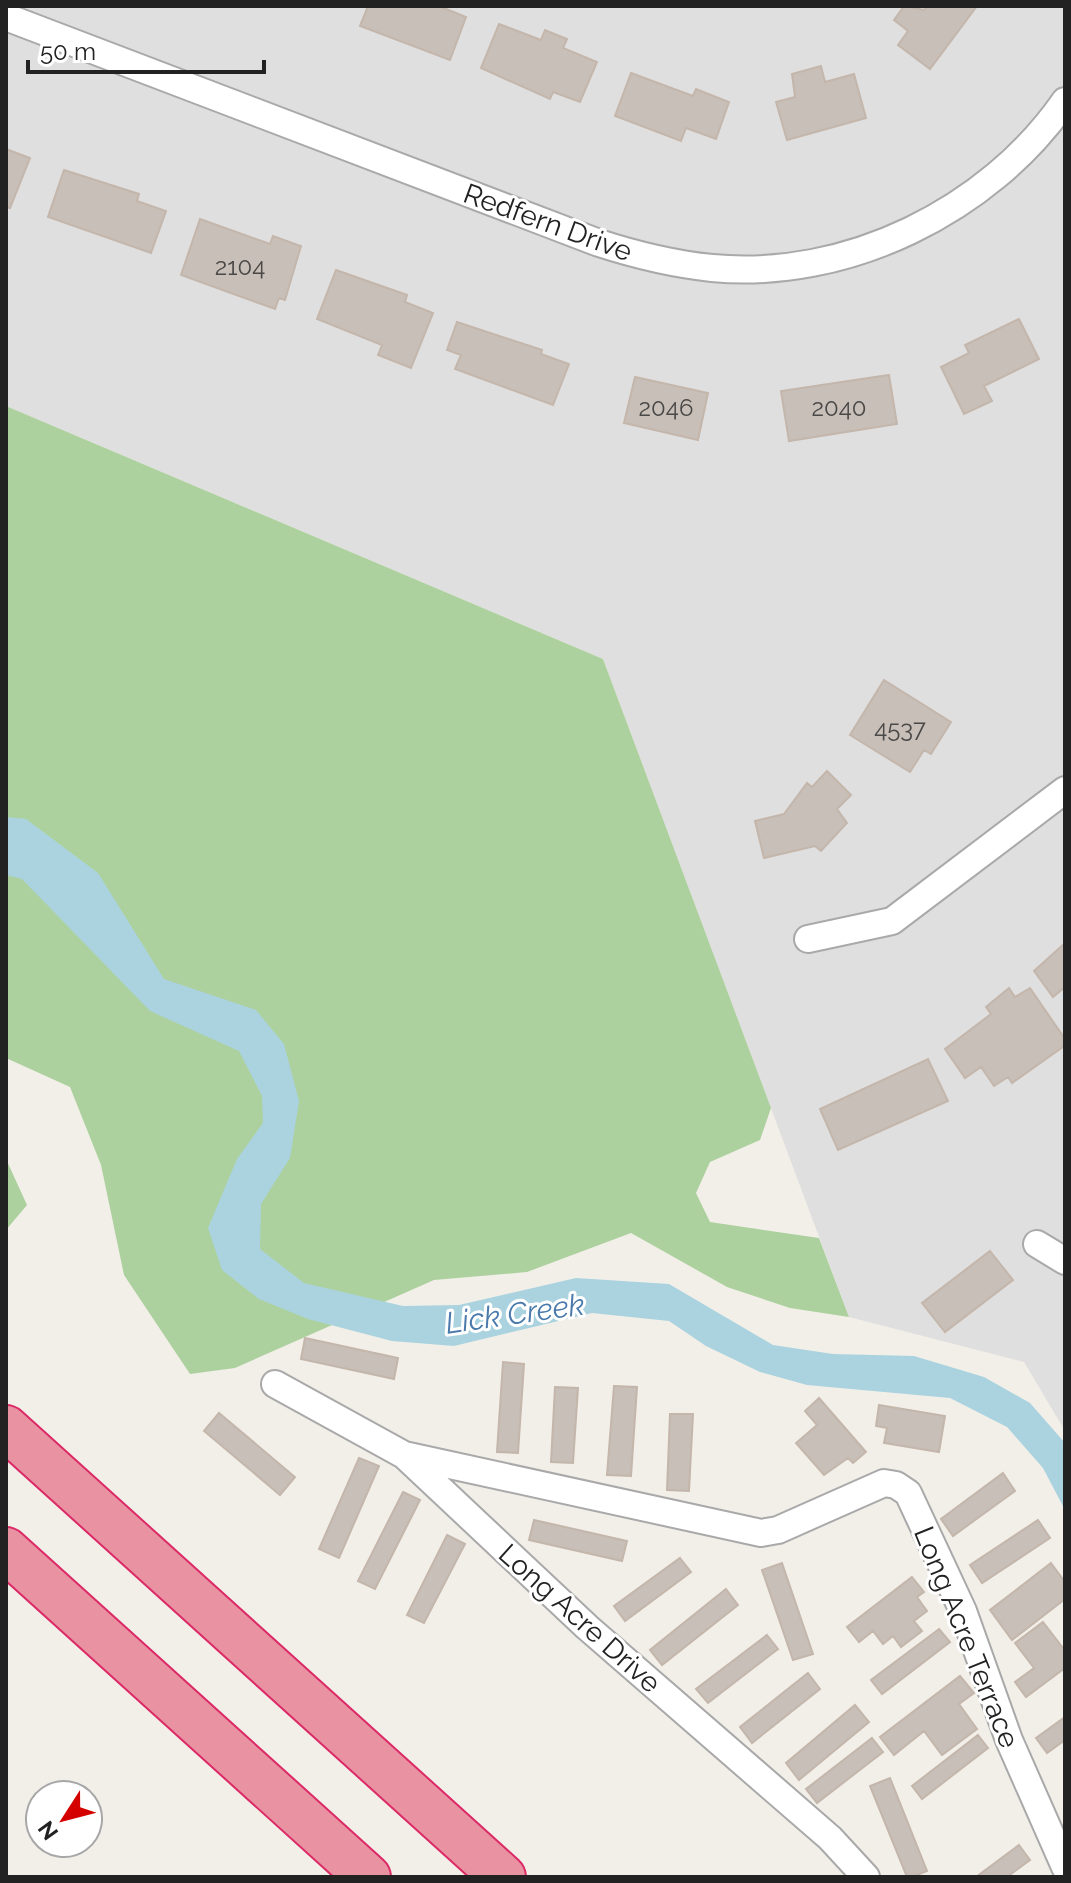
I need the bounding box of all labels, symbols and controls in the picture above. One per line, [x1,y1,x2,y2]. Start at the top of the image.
scale bar [28,24,264,74]
text: 50 m [40,37,96,66]
street label: Redfern Drive [459,177,637,268]
house number: 2104 [215,252,265,281]
house number: 2046 [639,393,693,422]
house number: 2040 [812,393,866,422]
house number: 4537 [874,714,926,743]
water label: Lick Creek [443,1286,587,1341]
street label: Long Acre Terrace [907,1522,1026,1753]
street label: Long Acre Drive [492,1537,667,1700]
north arrow [24,1779,104,1859]
text: N [32,1816,63,1845]

